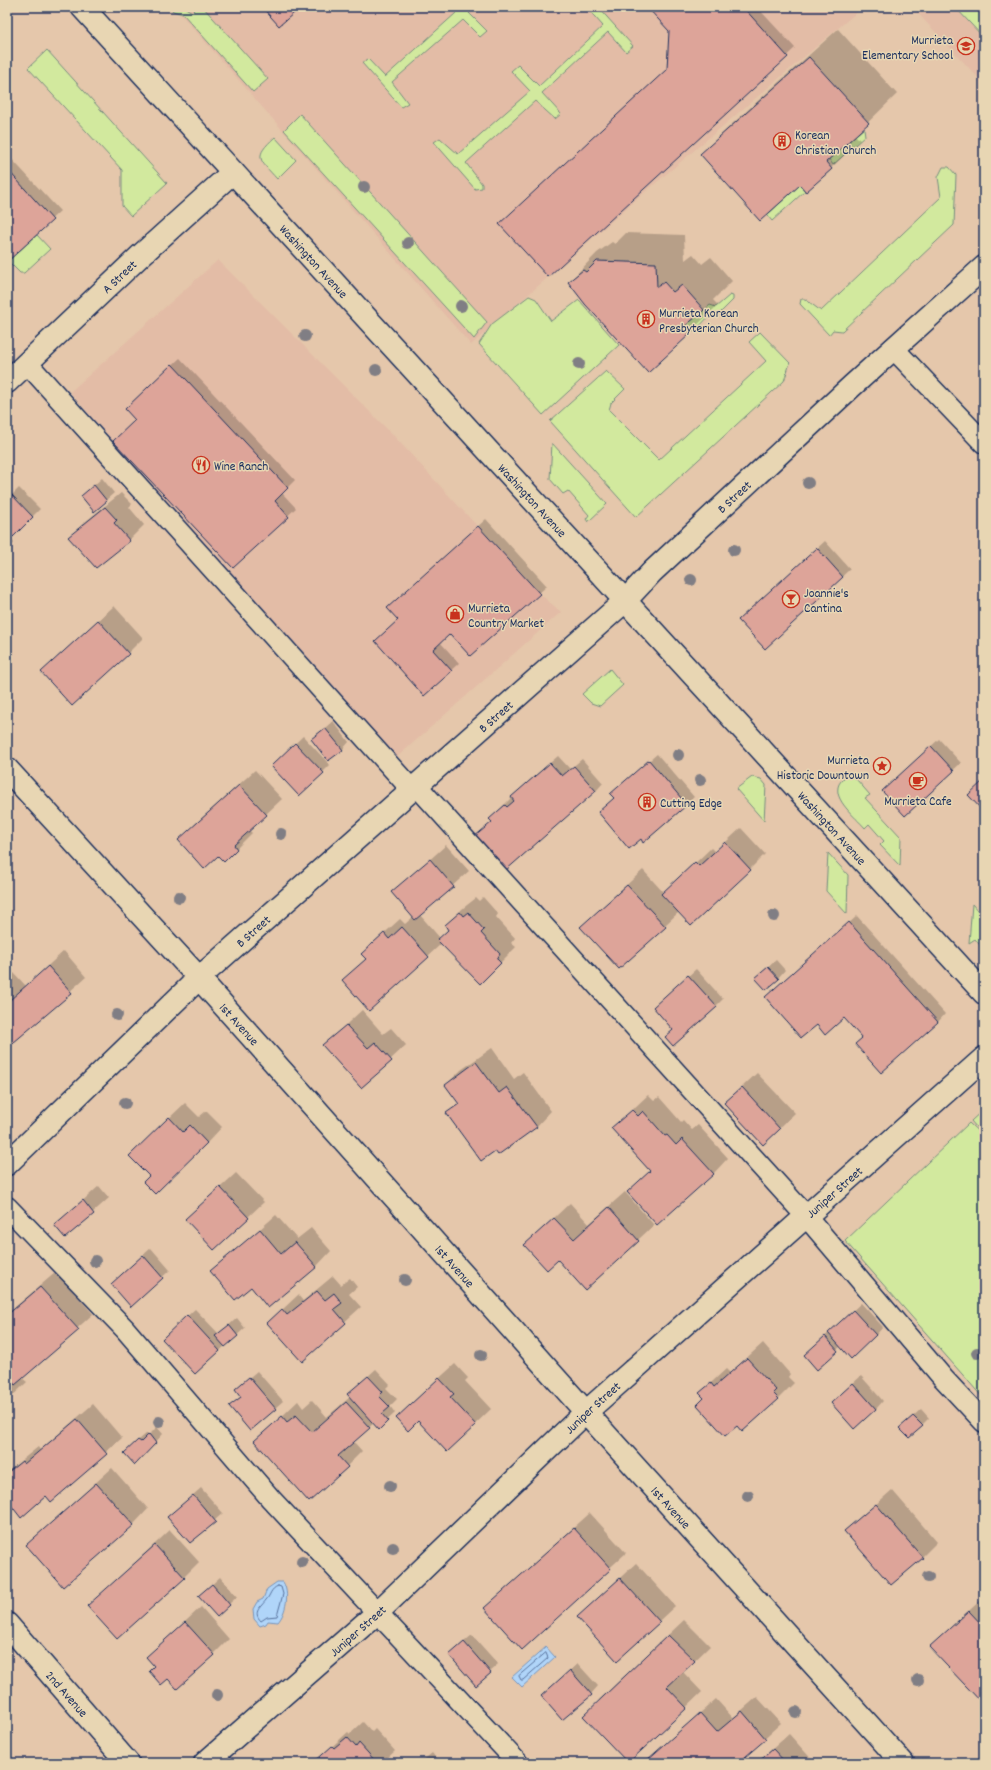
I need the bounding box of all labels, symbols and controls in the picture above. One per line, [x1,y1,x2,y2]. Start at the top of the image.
place label: Murrieta Elementary School [862,32,954,66]
school or university icon: Murrieta Elementary School [956,36,976,56]
place label: Korean Christian Church [795,127,876,161]
building icon: Korean Christian Church [772,131,792,151]
street label: Washington Avenue [273,221,351,304]
street label: A Street [99,257,142,299]
place label: Murrieta Korean Presbyterian Church [659,305,759,339]
building icon: Murrieta Korean Presbyterian Church [636,309,656,329]
restaurant icon: Wine Ranch [191,455,211,475]
place label: Wine Ranch [214,458,268,477]
street label: Washington Avenue [492,460,570,543]
street label: B Street [714,477,757,519]
place label: Joannie's Cantina [804,585,849,619]
bar icon: Joannie's Cantina [781,589,801,609]
place label: Murrieta Country Market [468,600,544,634]
shop icon: Murrieta Country Market [445,604,465,624]
street label: B Street [475,697,519,738]
place label: Murrieta Historic Downtown [777,752,870,786]
place icon: Murrieta Historic Downtown [872,756,892,776]
cafe icon: Murrieta Cafe [908,771,928,791]
street label: Washington Avenue [792,788,870,871]
building icon: Cutting Edge [637,792,657,812]
place label: Murrieta Cafe [884,793,952,812]
place label: Cutting Edge [660,795,722,814]
street label: B Street [233,912,276,953]
street label: 1st Avenue [214,1000,262,1051]
street label: Juniper Street [803,1163,868,1224]
street label: 1st Avenue [429,1242,478,1293]
street label: Juniper Street [562,1378,626,1439]
street label: 1st Avenue [645,1483,694,1534]
street label: Juniper Street [326,1602,392,1662]
street label: 2nd Avenue [40,1668,91,1723]

